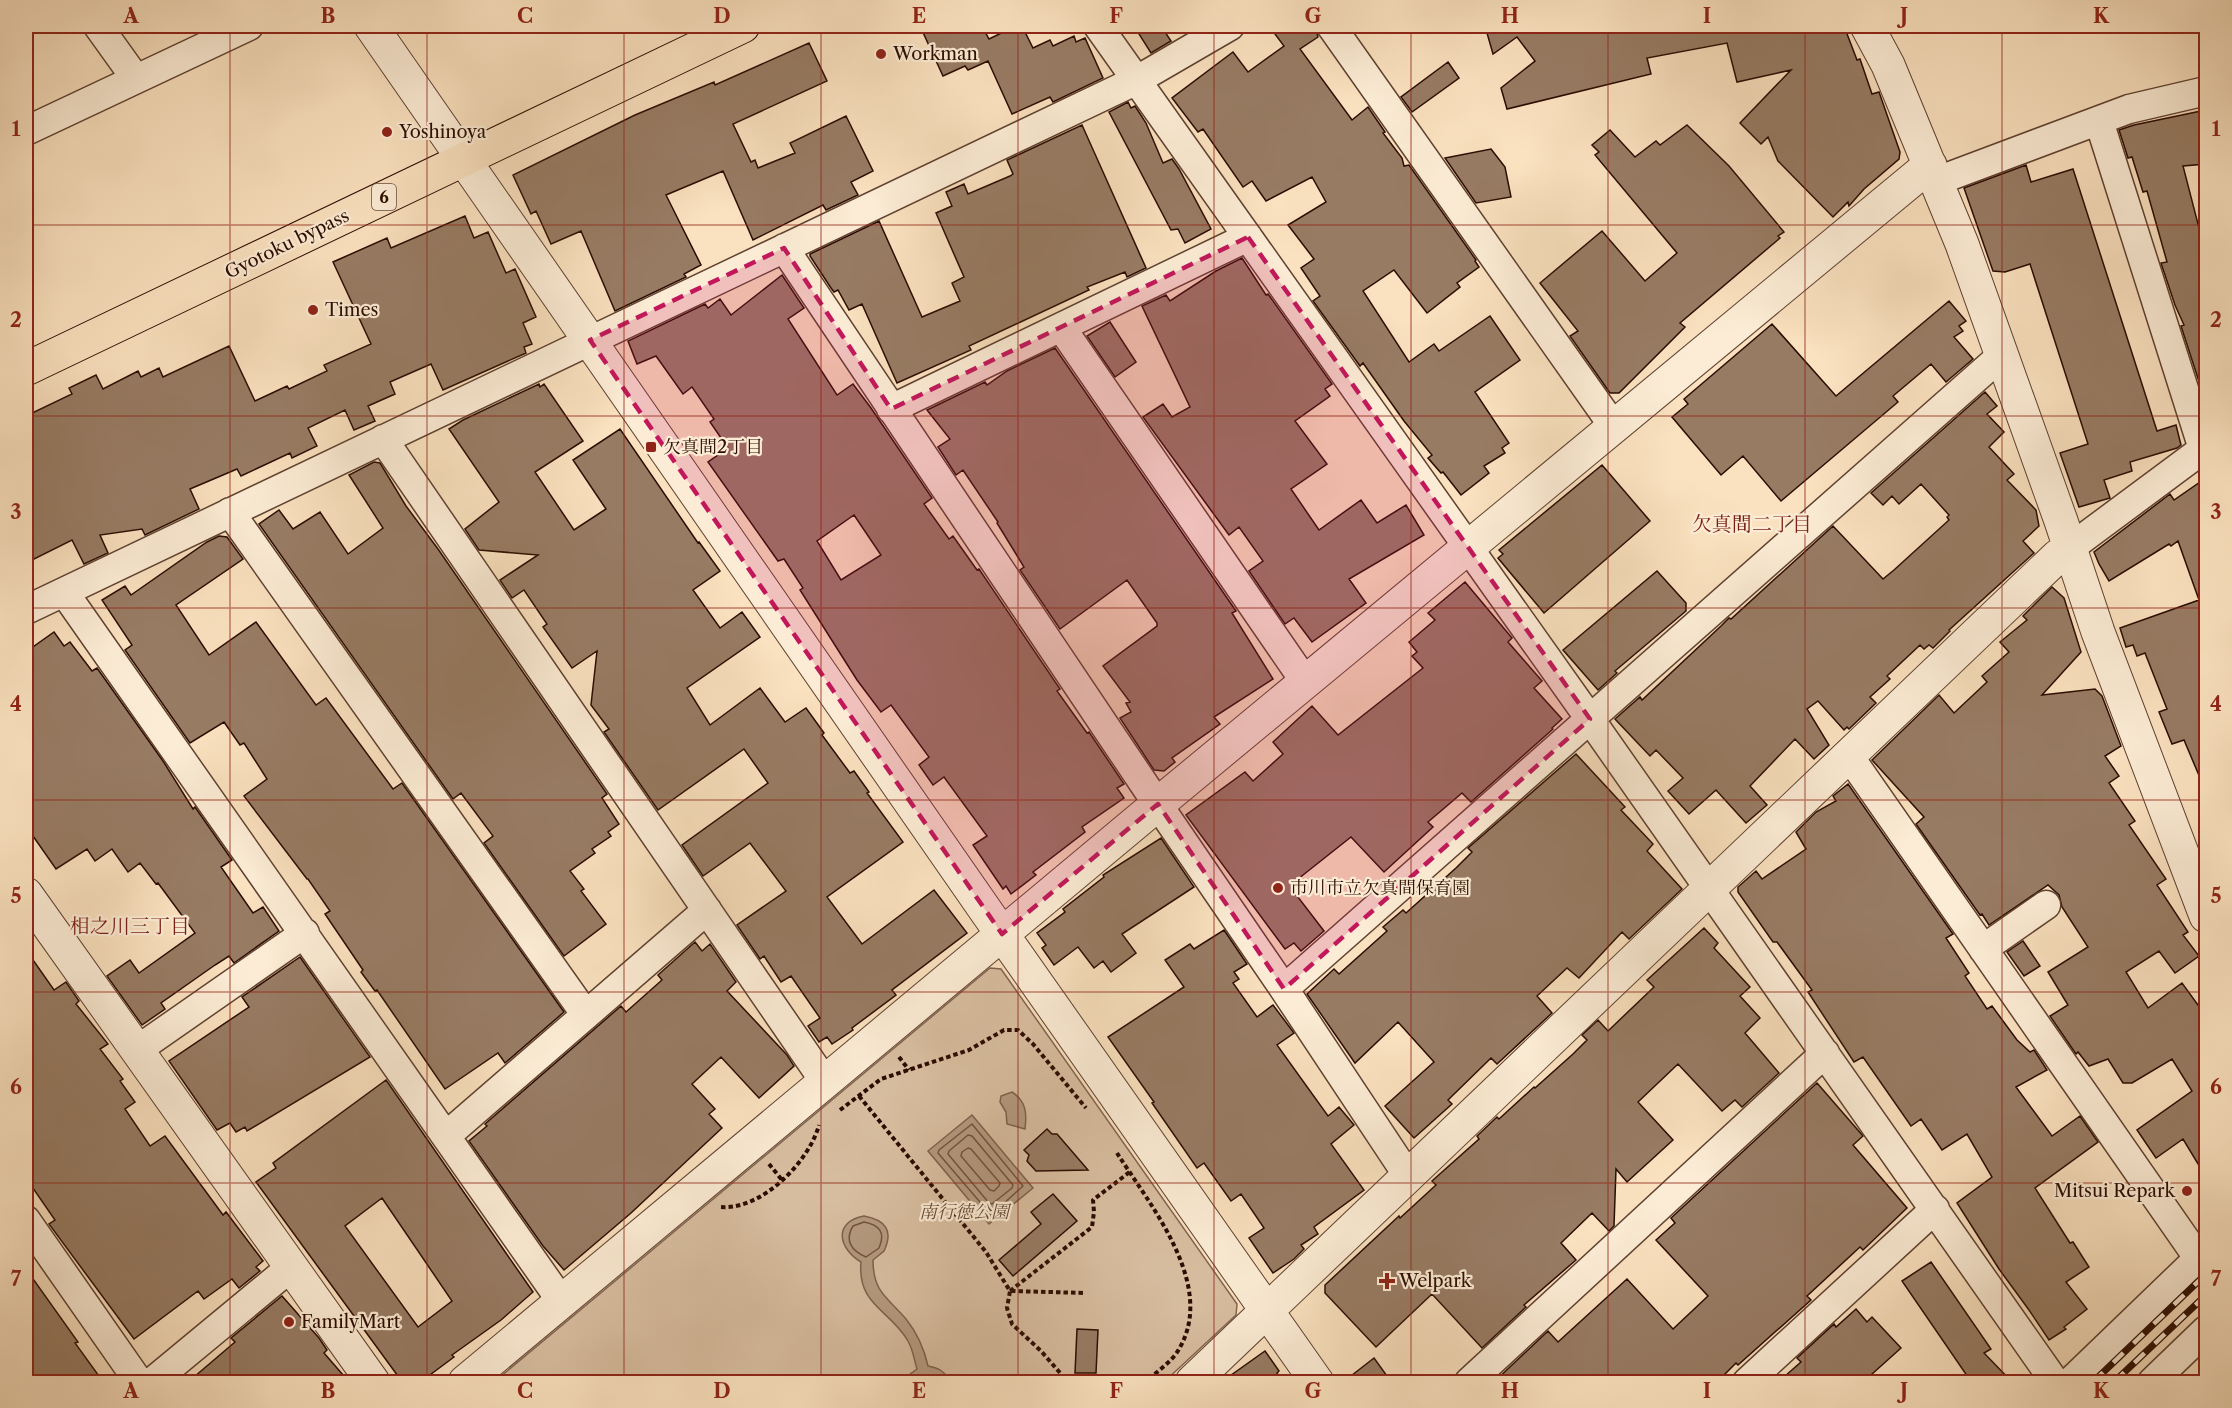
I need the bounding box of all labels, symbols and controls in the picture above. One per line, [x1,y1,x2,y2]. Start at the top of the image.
text: A [122,4,139,28]
text: B [321,4,336,28]
text: C [517,4,533,28]
text: D [713,4,731,28]
text: E [912,4,926,28]
text: F [1109,4,1123,28]
text: G [1305,4,1322,28]
text: H [1501,4,1519,28]
text: I [1703,4,1711,28]
text: J [1896,4,1908,28]
text: K [2093,4,2110,28]
place label: Workman [892,43,978,65]
marker: Workman [874,47,888,61]
text: 1 [12,117,21,141]
text: 1 [2212,117,2221,141]
place label: Yoshinoya [398,121,487,143]
marker: Yoshinoya [380,125,394,139]
road number: 6 [372,184,396,210]
street label: Gyotoku bypass [221,204,353,284]
place label: Times [325,299,378,321]
marker: Times [306,303,320,317]
text: 2 [10,308,22,332]
text: 2 [2210,308,2222,332]
place label: 欠真間2丁目 [663,436,763,458]
marker: 欠真間2丁目 [644,440,658,454]
text: 3 [10,500,22,524]
text: 3 [2210,500,2222,524]
district label: 欠真間二丁目 [1692,512,1812,536]
text: 4 [10,692,22,716]
text: 4 [2210,692,2222,716]
place label: 市川市立欠真間保育園 [1290,877,1470,899]
marker: 市川市立欠真間保育園 [1271,881,1285,895]
text: 5 [10,884,22,908]
text: 5 [2210,884,2222,908]
district label: 相之川三丁目 [70,914,190,938]
text: 6 [10,1075,22,1099]
text: 6 [2210,1075,2222,1099]
place label: Mitsui Repark [2054,1180,2177,1202]
marker: Mitsui Repark [2180,1184,2194,1198]
park label: 南行徳公園 [919,1201,1012,1223]
text: 7 [11,1267,22,1291]
text: 7 [2211,1267,2222,1291]
place label: Welpark [1398,1270,1473,1292]
marker: Welpark [1380,1274,1394,1288]
place label: FamilyMart [301,1311,401,1333]
marker: FamilyMart [282,1315,296,1329]
text: A [122,1379,139,1403]
text: B [321,1379,336,1403]
text: C [517,1379,533,1403]
text: D [713,1379,731,1403]
text: E [912,1379,926,1403]
text: F [1109,1379,1123,1403]
text: G [1305,1379,1322,1403]
text: H [1501,1379,1519,1403]
text: I [1703,1379,1711,1403]
text: J [1896,1379,1908,1403]
text: K [2093,1379,2110,1403]

